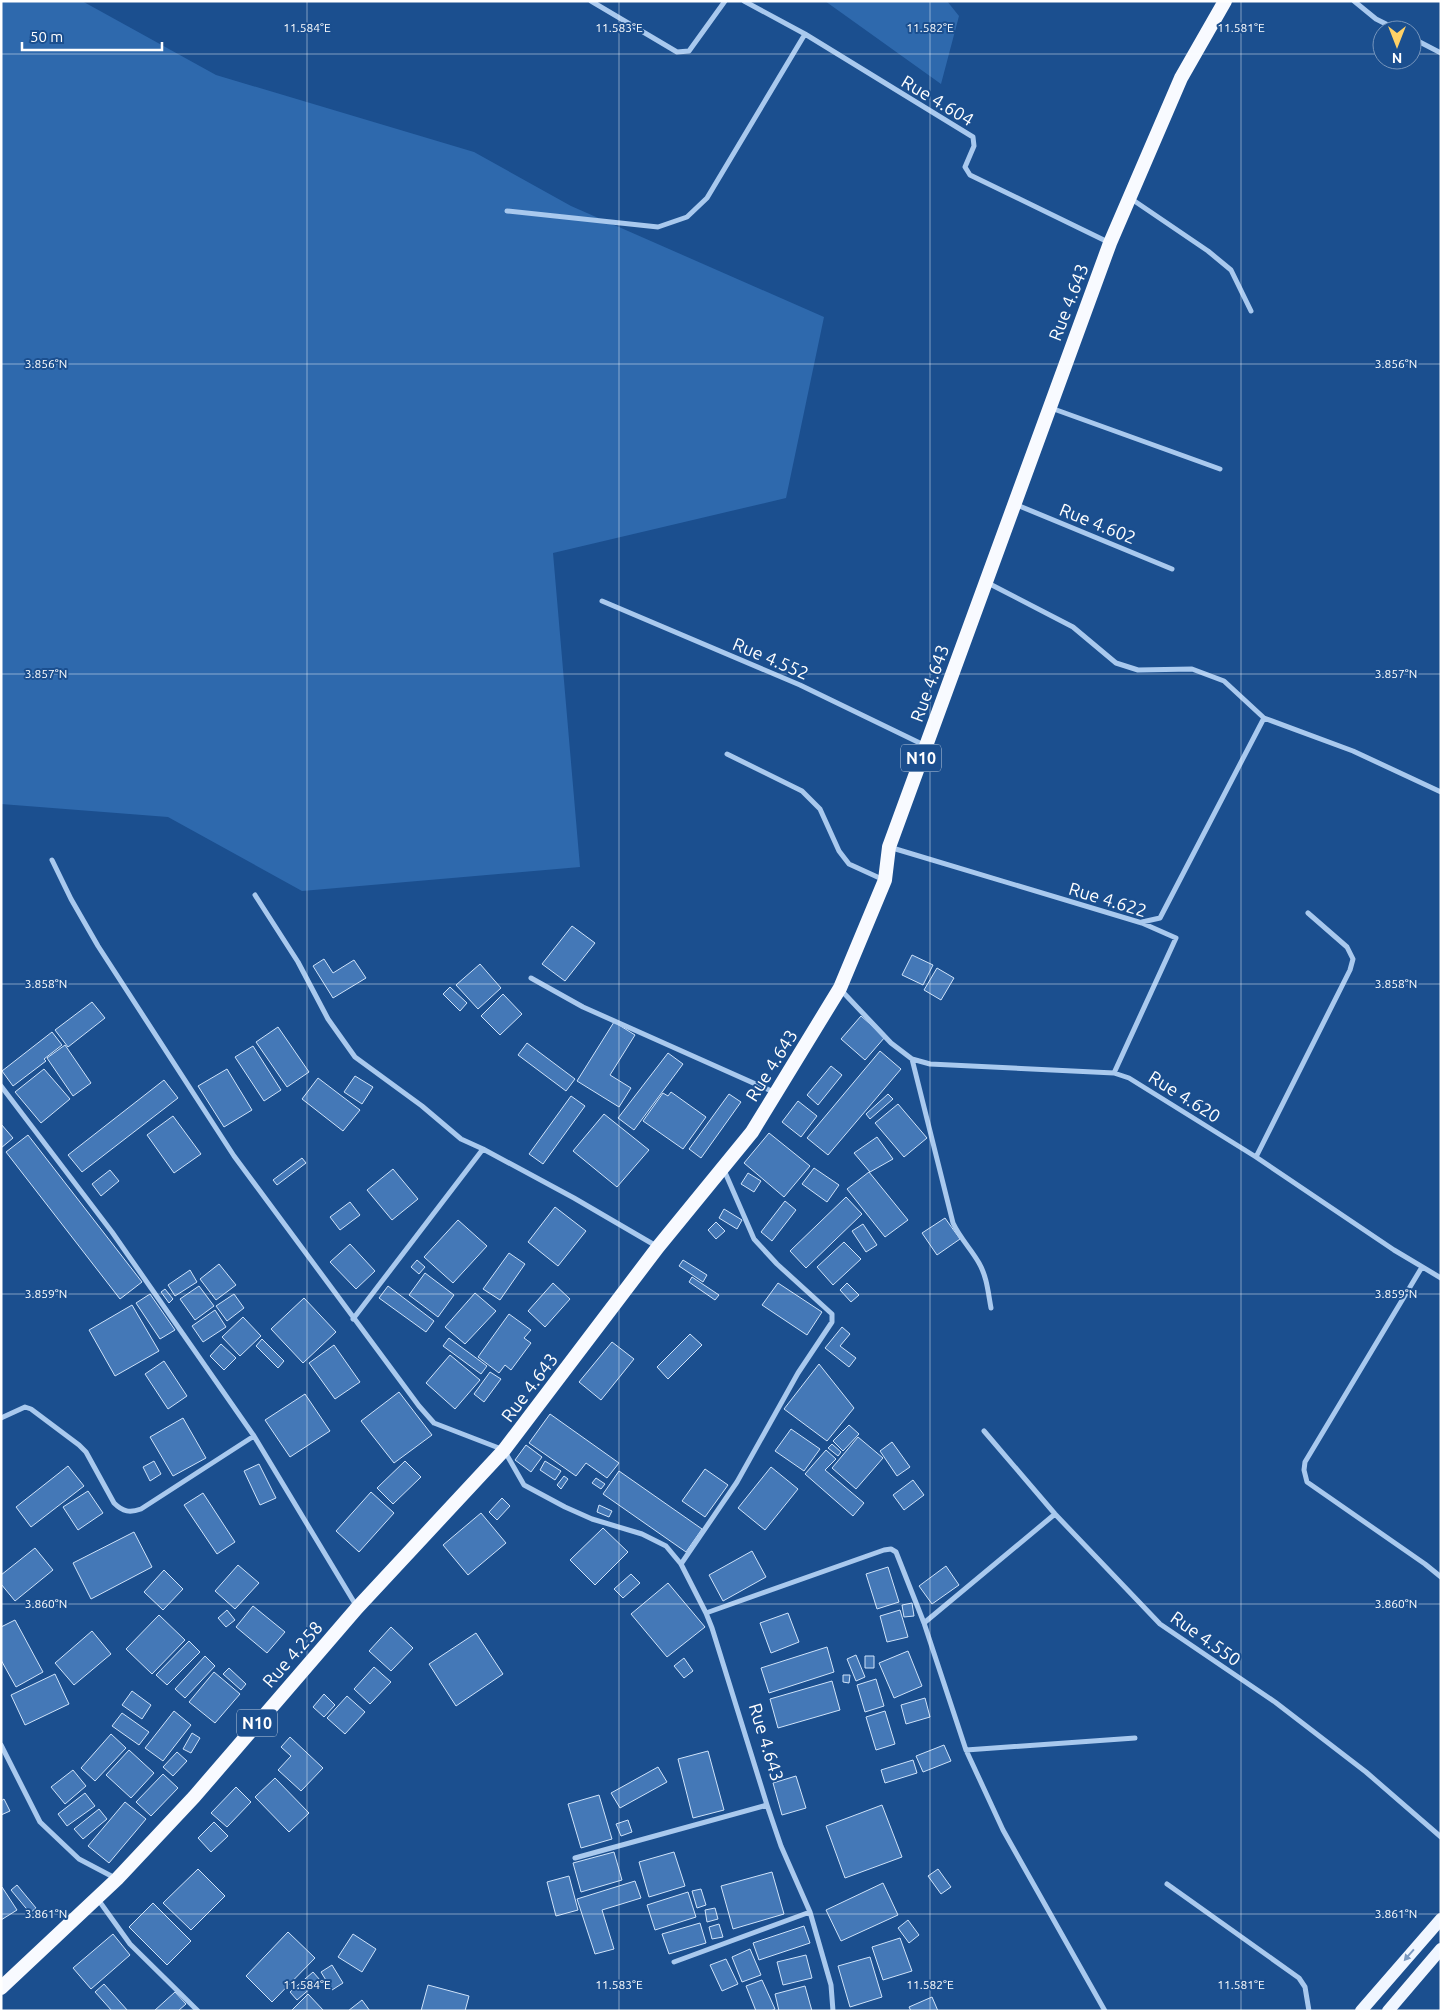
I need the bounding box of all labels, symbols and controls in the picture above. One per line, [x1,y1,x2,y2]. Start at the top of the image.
scale bar [22,20,162,52]
north arrow [1372,20,1422,70]
text: 11.584°E [283,21,331,34]
text: 11.583°E [595,21,643,34]
text: 11.582°E [906,21,954,34]
text: 11.581°E [1217,21,1265,34]
text: 50 m [30,28,63,45]
text: N [1392,50,1402,66]
street label: Rue 4.604 [898,71,978,129]
street label: Rue 4.643 [1044,261,1092,343]
text: 3.856°N [25,357,67,370]
text: 3.856°N [1375,357,1417,370]
street label: Rue 4.602 [1057,499,1139,547]
street label: Rue 4.552 [730,633,812,683]
street label: Rue 4.643 [906,642,952,724]
text: 3.857°N [25,667,67,680]
text: 3.857°N [1375,667,1417,680]
road number: N10 [901,744,941,771]
street label: Rue 4.622 [1067,878,1149,920]
text: 3.858°N [25,977,67,990]
text: 3.858°N [1375,977,1417,990]
street label: Rue 4.643 [741,1026,801,1104]
street label: Rue 4.620 [1146,1066,1224,1126]
text: 3.859°N [25,1287,67,1300]
text: 3.859°N [1375,1287,1417,1300]
street label: Rue 4.643 [497,1349,561,1425]
text: 3.860°N [25,1597,67,1610]
text: 3.860°N [1375,1597,1417,1610]
street label: Rue 4.550 [1167,1607,1245,1669]
street label: Rue 4.258 [258,1617,326,1691]
street label: Rue 4.643 [746,1701,788,1783]
road number: N10 [237,1710,277,1736]
text: 3.861°N [25,1907,67,1920]
text: 3.861°N [1375,1907,1417,1920]
one-way arrow [1403,1949,1415,1961]
text: 11.584°E [283,1978,331,1991]
text: 11.583°E [595,1978,643,1991]
text: 11.582°E [906,1978,954,1991]
text: 11.581°E [1217,1978,1265,1991]

